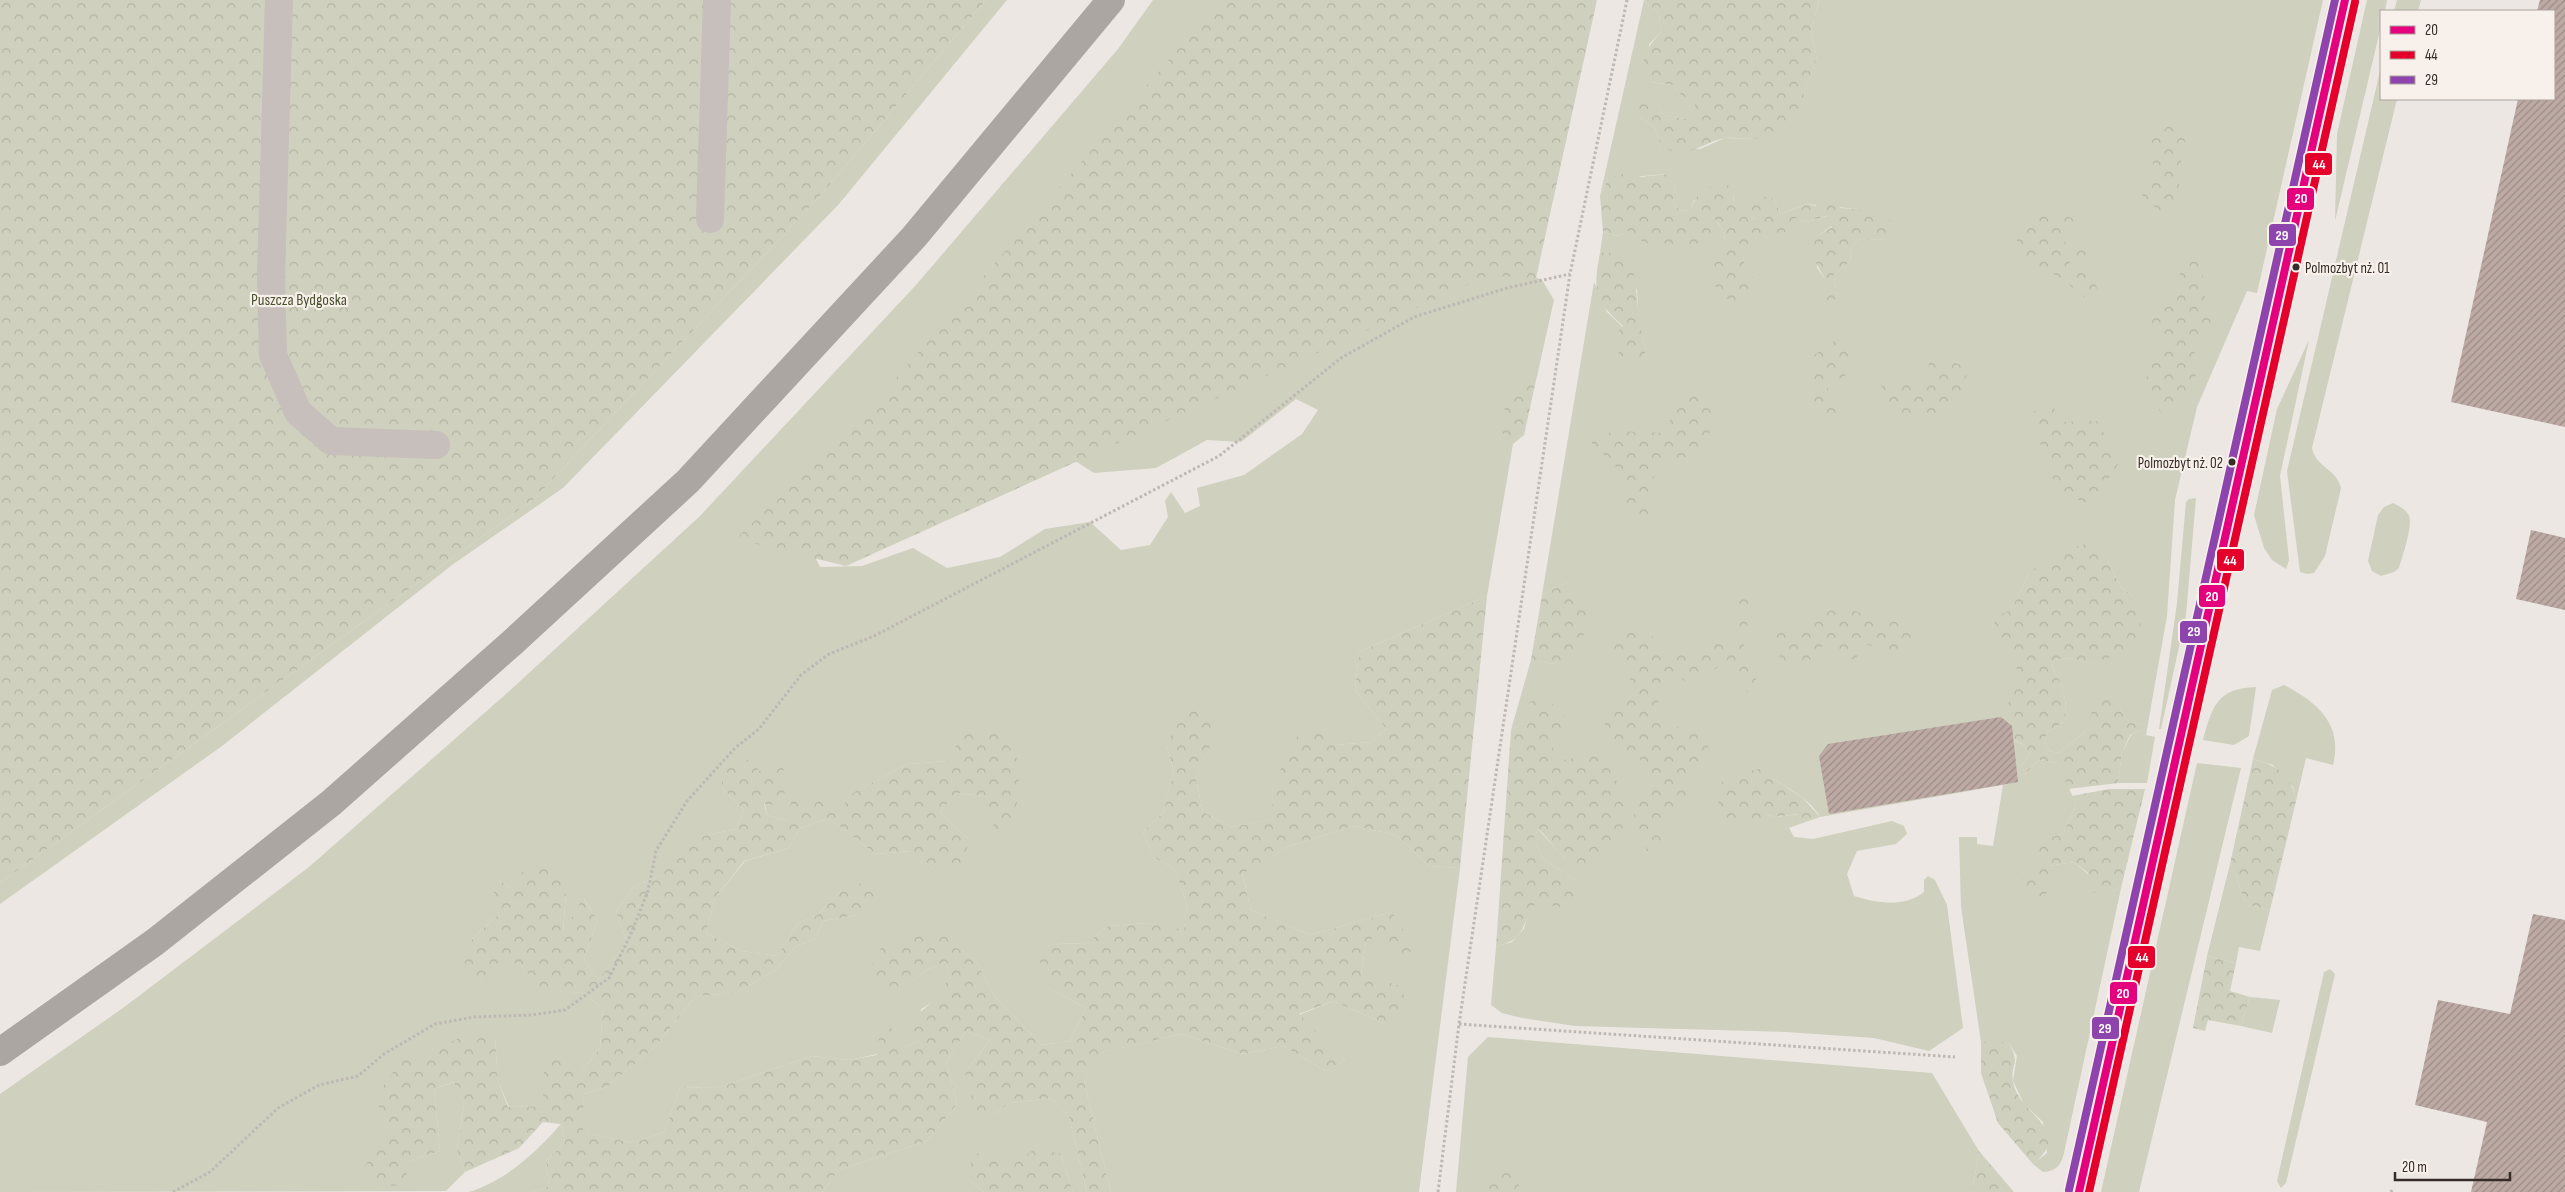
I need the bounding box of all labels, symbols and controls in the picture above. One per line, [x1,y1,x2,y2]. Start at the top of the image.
legend [2380,10,2555,100]
text: 20 [2425,21,2438,40]
text: 44 [2425,46,2438,65]
text: 29 [2425,71,2438,90]
line badge: 44 [2304,152,2333,176]
text: 44 [2312,156,2326,173]
line badge: 20 [2286,187,2315,211]
text: 20 [2295,190,2308,207]
line badge: 29 [2268,223,2297,247]
text: 29 [2276,227,2289,244]
place label: Polmozbyt nż. 01 [2305,259,2390,278]
marker: Polmozbyt nż. 01 [2291,262,2301,272]
park label: Puszcza Bydgoska [251,291,347,310]
place label: Polmozbyt nż. 02 [2138,454,2223,473]
marker: Polmozbyt nż. 02 [2227,457,2237,467]
line badge: 44 [2216,548,2245,572]
text: 44 [2223,552,2237,569]
line badge: 20 [2198,584,2226,608]
text: 20 [2206,588,2219,605]
line badge: 29 [2179,620,2208,644]
text: 29 [2188,623,2201,640]
line badge: 44 [2127,945,2156,969]
text: 44 [2135,949,2149,966]
line badge: 20 [2109,981,2138,1005]
text: 20 [2117,985,2130,1002]
line badge: 29 [2091,1016,2120,1040]
text: 29 [2099,1020,2112,1037]
scale bar [2395,1150,2510,1182]
text: 20 m [2402,1158,2427,1177]

